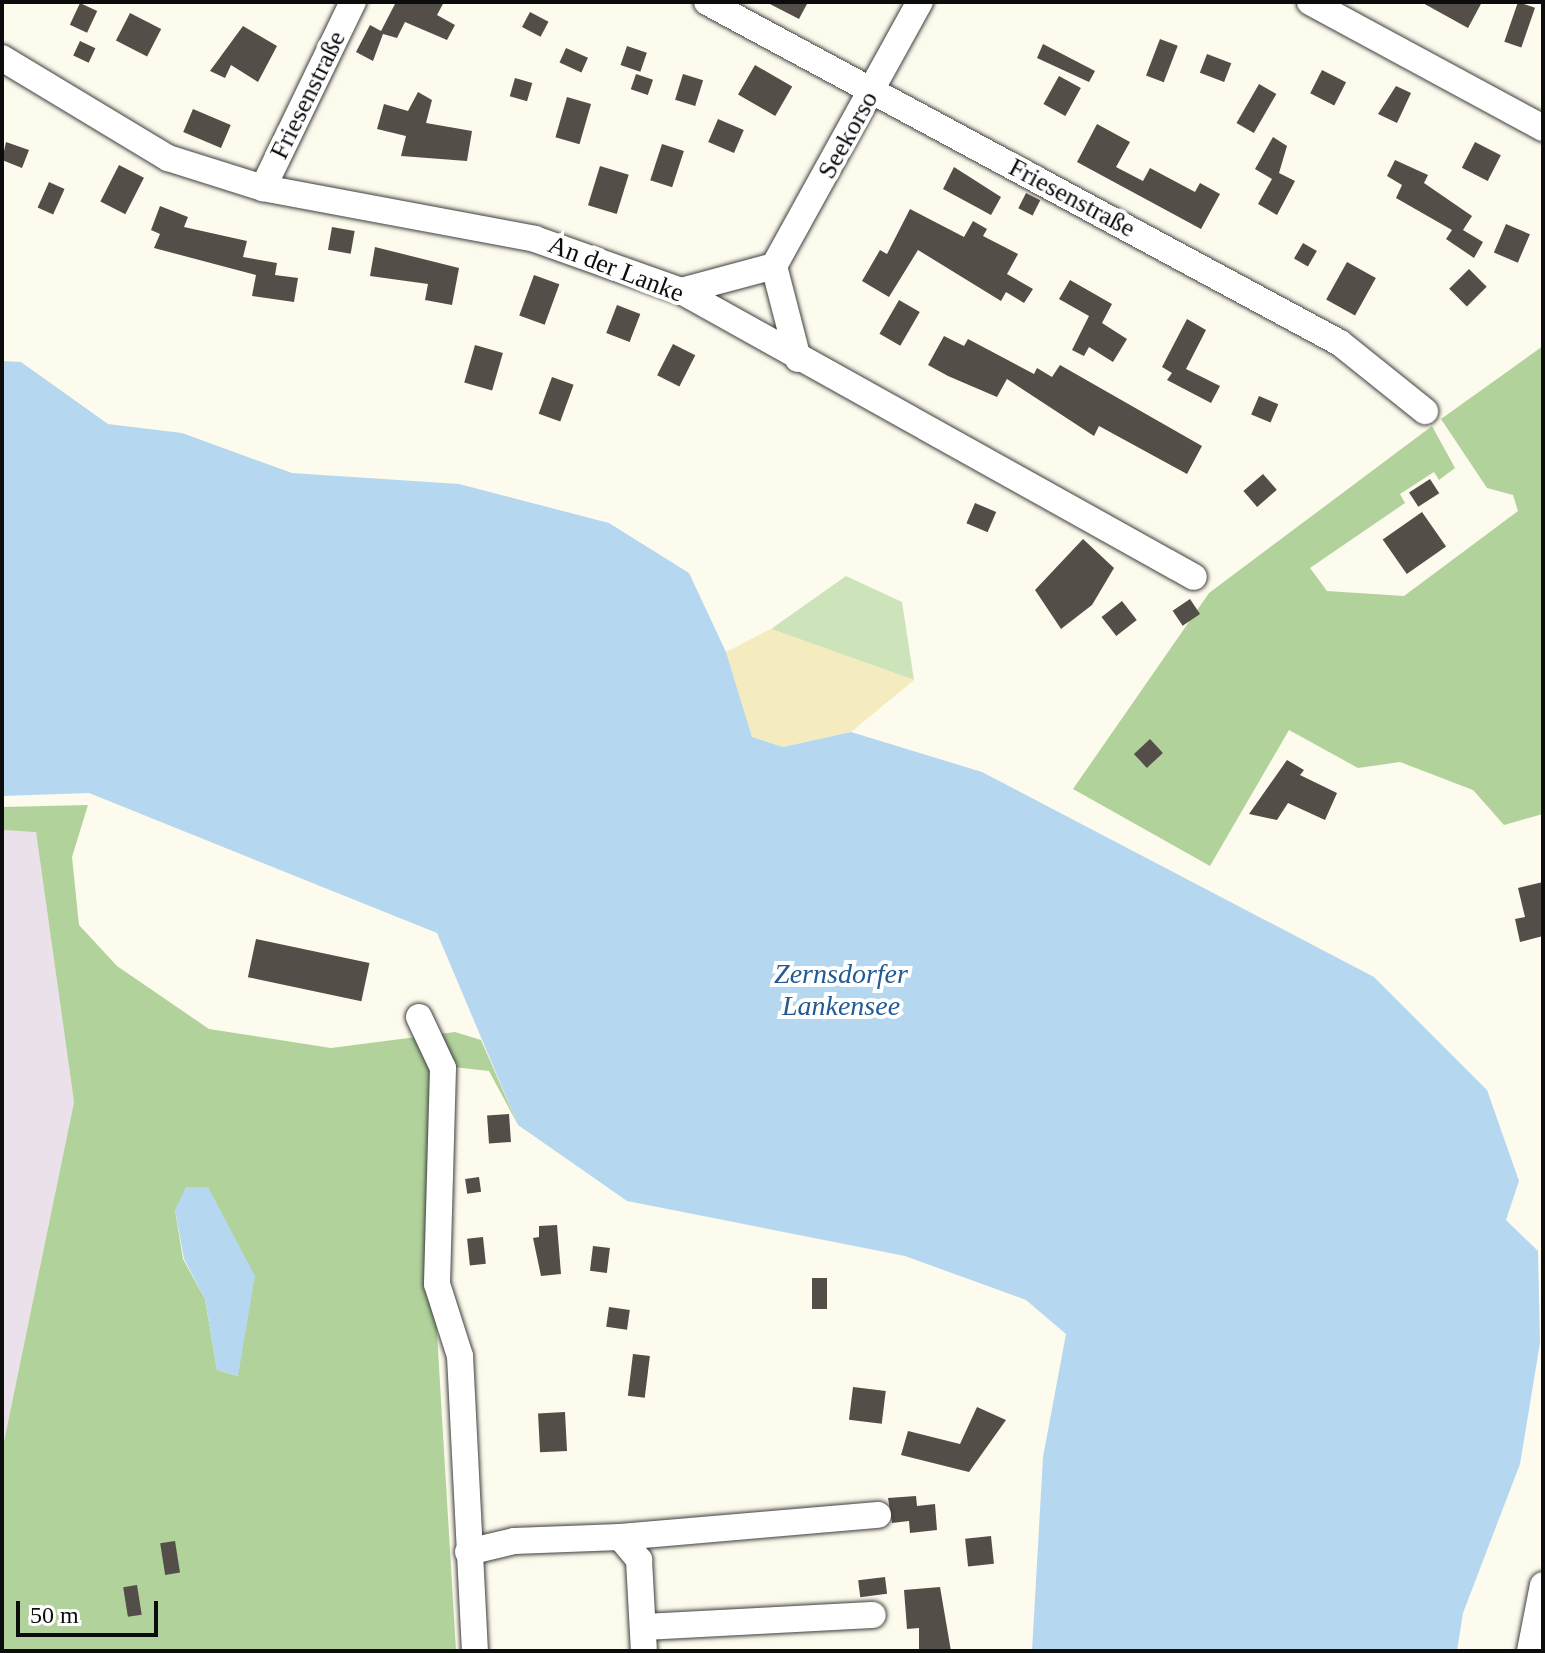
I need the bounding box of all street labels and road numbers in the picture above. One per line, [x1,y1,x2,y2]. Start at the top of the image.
street label: Friesenstraße [264,26,352,164]
street label: Seekorso [811,86,885,184]
street label: Friesenstraße [1003,152,1141,244]
street label: An der Lanke [544,229,688,309]

